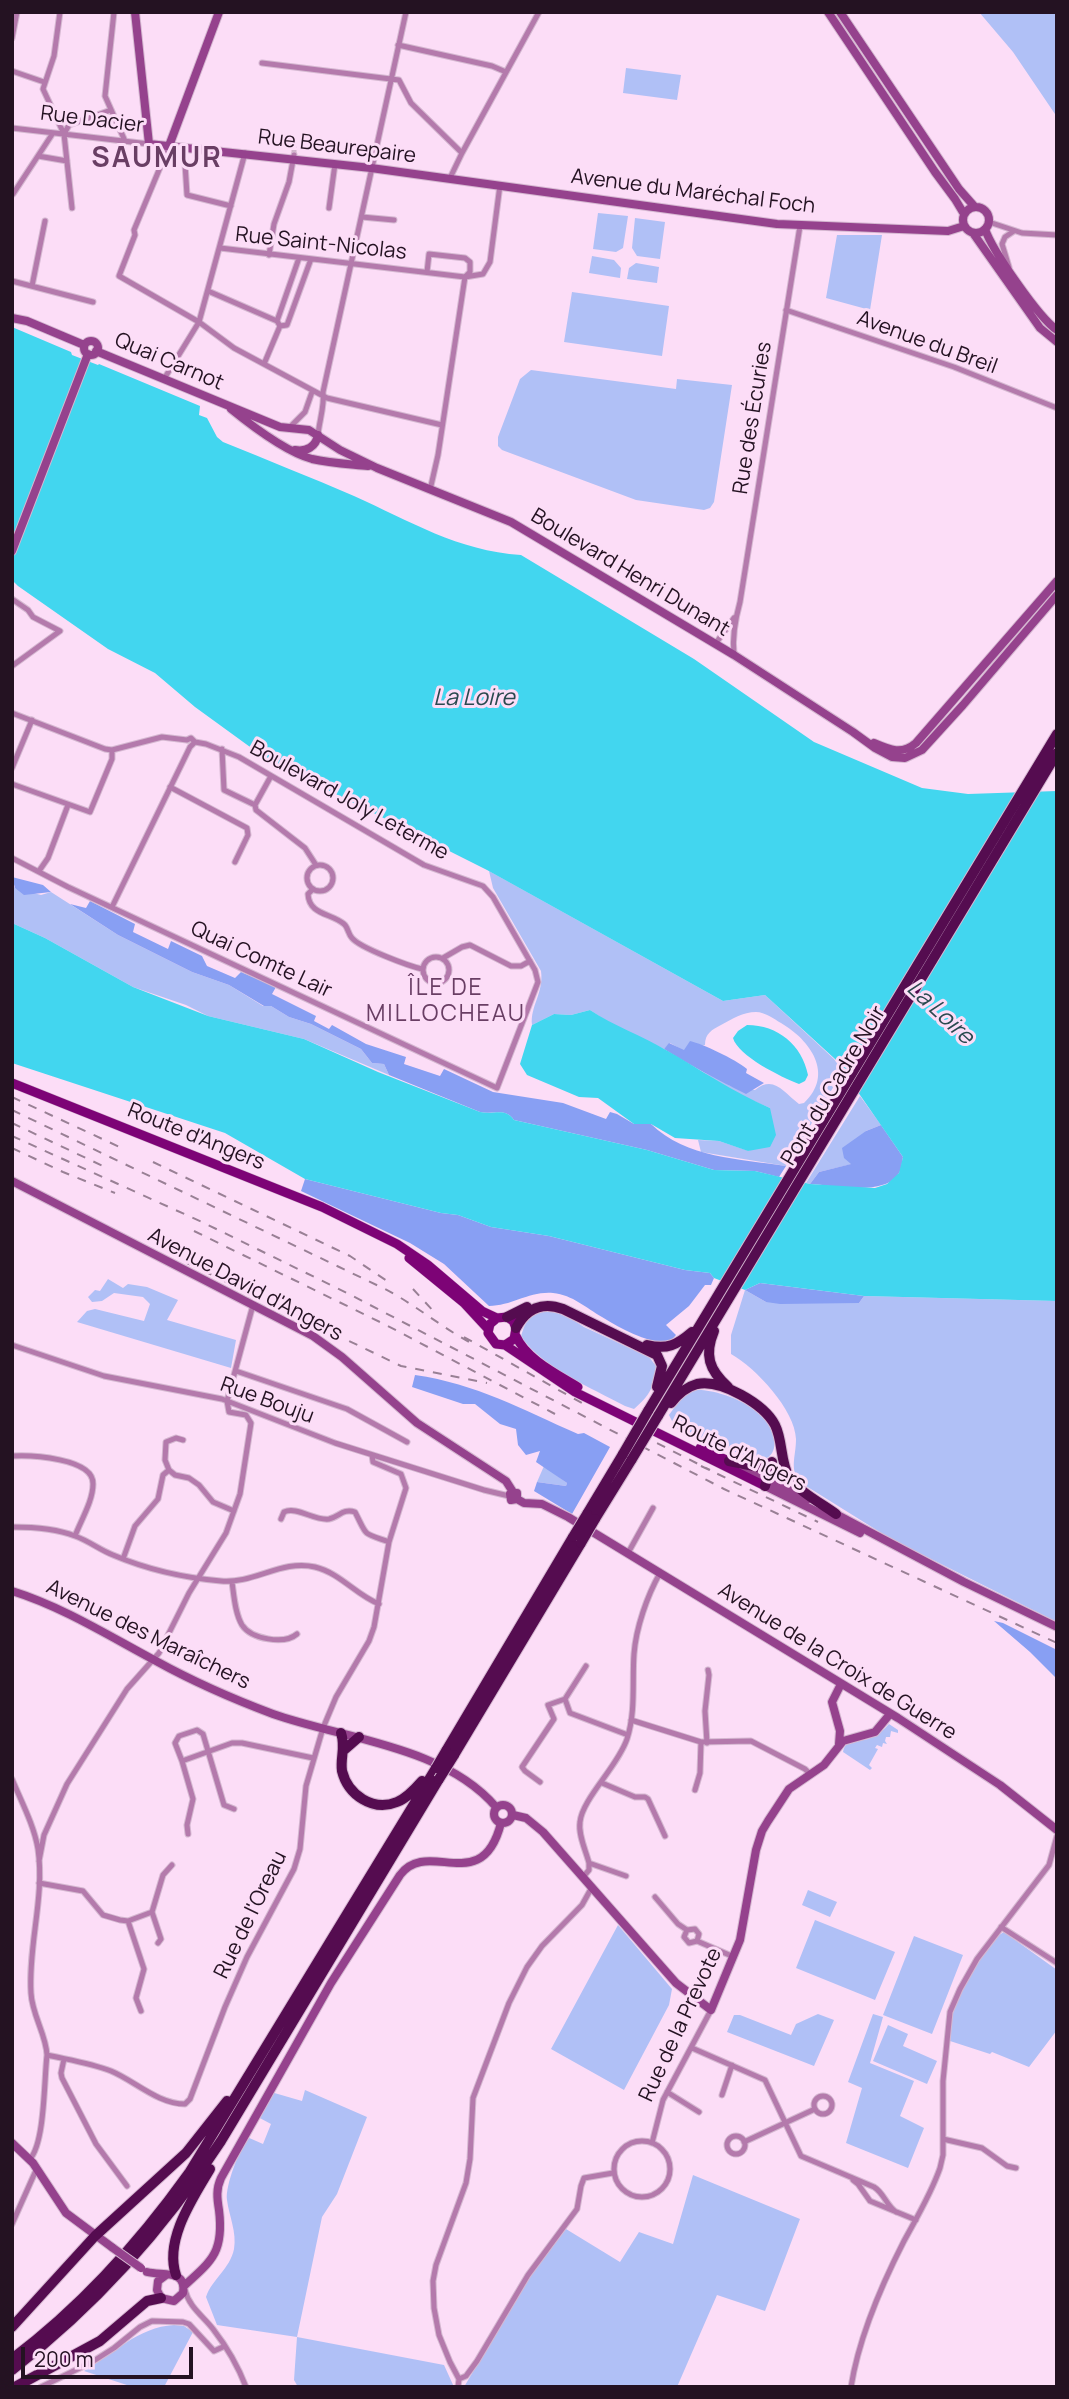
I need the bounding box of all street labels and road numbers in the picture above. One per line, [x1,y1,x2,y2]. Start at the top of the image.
street label: Rue Dacier [39,101,145,139]
street label: Rue Beaurepaire [256,125,418,169]
street label: Avenue du Maréchal Foch [569,165,817,219]
street label: Rue Saint-Nicolas [234,222,408,266]
street label: Avenue du Breil [853,306,1001,380]
street label: Quai Carnot [111,328,227,396]
street label: Rue des Écuries [729,340,777,496]
street label: Boulevard Henri Dunant [526,504,734,642]
street label: Boulevard Joly Leterme [245,736,453,866]
street label: Quai Comte Lair [186,916,336,1004]
street label: Pont du Cadre Noir [776,1002,892,1170]
street label: Route d'Angers [124,1098,268,1176]
street label: Avenue David d'Angers [143,1223,347,1347]
street label: Rue Bouju [217,1372,317,1430]
street label: Route d'Angers [668,1411,810,1497]
street label: Avenue des Maraîchers [42,1575,254,1695]
street label: Avenue de la Croix de Guerre [713,1578,961,1746]
street label: Rue de l'Oreau [209,1847,293,1983]
street label: Rue de la Prevote [634,1944,728,2106]

